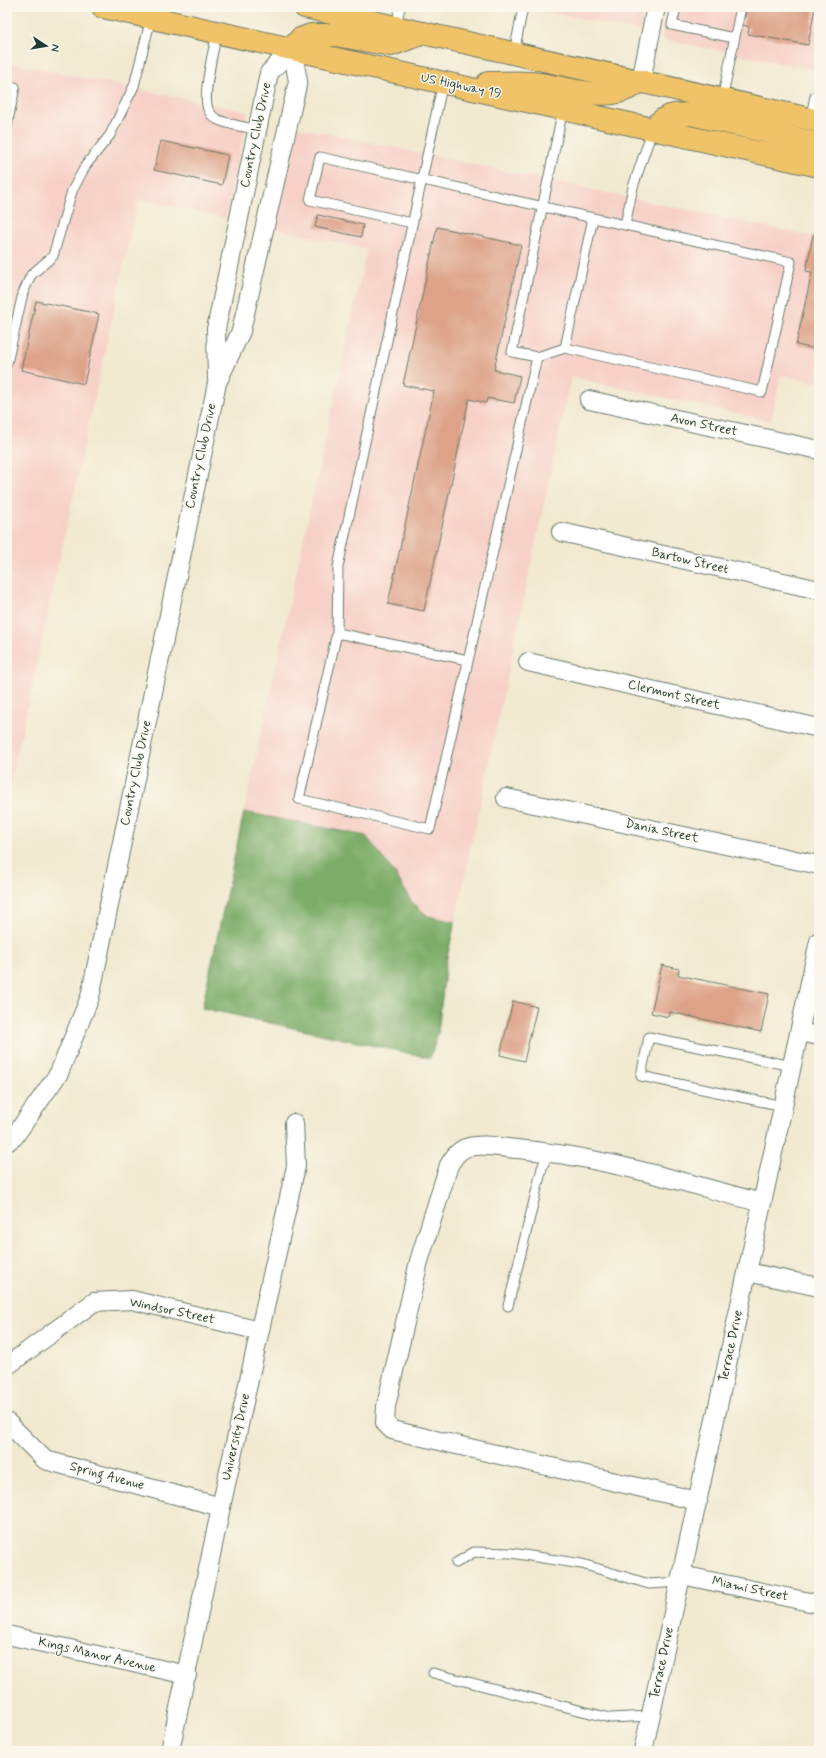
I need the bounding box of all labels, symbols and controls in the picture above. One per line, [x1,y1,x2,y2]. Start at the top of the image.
north arrow [26,26,66,66]
text: N [47,43,62,53]
street label: US Highway 19 [419,69,503,104]
street label: Country Club Drive [237,81,275,189]
street label: Country Club Drive [182,402,220,510]
street label: Avon Street [669,410,739,440]
street label: Bartow Street [650,544,730,578]
street label: Clermont Street [626,676,722,714]
street label: Country Club Drive [117,719,155,827]
street label: Dania Street [624,815,701,847]
street label: Windsor Street [128,1294,216,1328]
street label: Terrace Drive [715,1308,747,1384]
street label: University Drive [218,1392,254,1482]
street label: Spring Avenue [68,1458,146,1496]
street label: Miami Street [710,1573,790,1605]
street label: Terrace Drive [646,1625,678,1701]
street label: Kings Manor Avenue [36,1633,157,1678]

